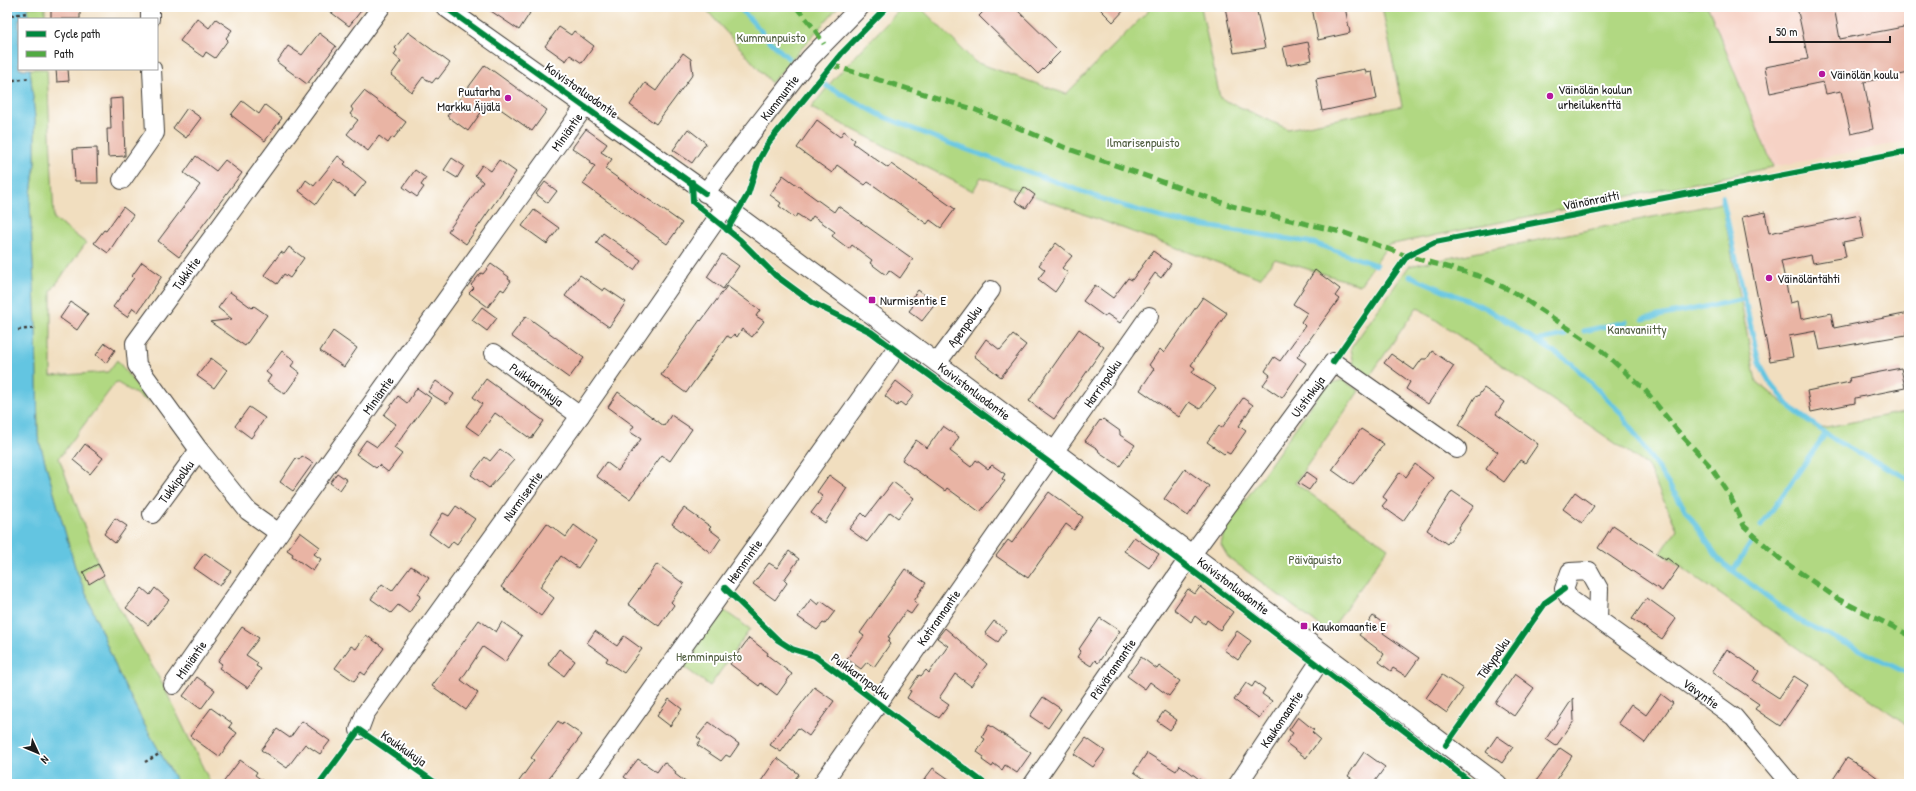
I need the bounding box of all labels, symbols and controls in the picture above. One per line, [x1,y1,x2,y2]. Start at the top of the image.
legend [18,18,158,70]
scale bar [1770,18,1890,44]
text: 50 m [1776,23,1797,40]
text: Cycle path [54,25,100,42]
park label: Kummunpuisto [736,28,806,46]
text: Path [54,45,74,62]
street label: Koivistonluodontie [541,58,623,122]
place label: Väinölän koulu [1830,65,1898,83]
marker: Väinölän koulu [1817,69,1827,79]
street label: Kummuntie [756,71,803,124]
place label: Väinölän koulun urheilukenttä [1558,80,1632,113]
place label: Puutarha Markku Äijälä [437,82,500,115]
marker: Väinölän koulun urheilukenttä [1545,91,1555,101]
marker: Puutarha Markku Äijälä [503,93,513,103]
street label: Miniäntie [547,109,586,154]
park label: Ilmarisenpuisto [1107,133,1179,151]
street label: Väinönraitti [1561,186,1621,214]
street label: Tukkitie [168,253,204,294]
place label: Väinöläntähti [1777,269,1840,287]
marker: Väinöläntähti [1764,273,1774,283]
place label: Nurmisentie E [880,291,946,309]
marker: Nurmisentie E [867,295,877,305]
street label: Apenpolku [943,301,986,351]
park label: Kanavaniitty [1607,320,1667,338]
street label: Harrinpolku [1079,355,1125,411]
street label: Puikkarinkuja [506,358,567,410]
street label: Koivistonluodontie [934,358,1014,424]
street label: Miniäntie [358,372,398,418]
street label: Uistinkuja [1286,372,1329,421]
street label: Tukkipolku [154,456,198,507]
street label: Nurmisentie [498,467,546,525]
street label: Hemmintie [722,535,766,587]
park label: Päiväpuisto [1289,550,1341,568]
street label: Koivistonluodontie [1193,552,1273,619]
street label: Kotirannantie [912,586,964,649]
place label: Kaukomaantie E [1312,617,1386,635]
marker: Kaukomaantie E [1299,621,1309,631]
street label: Täkypolku [1472,634,1514,682]
street label: Päivärannantie [1085,635,1140,703]
street label: Miniäntie [171,637,210,682]
park label: Hemminpuisto [676,647,742,665]
street label: Puikkarinpolku [828,648,894,704]
street label: Vävyntie [1679,674,1723,713]
street label: Kaukomaantie [1256,687,1307,751]
street label: Koukkukuja [378,726,430,770]
north arrow [18,733,58,773]
text: N [38,753,52,767]

